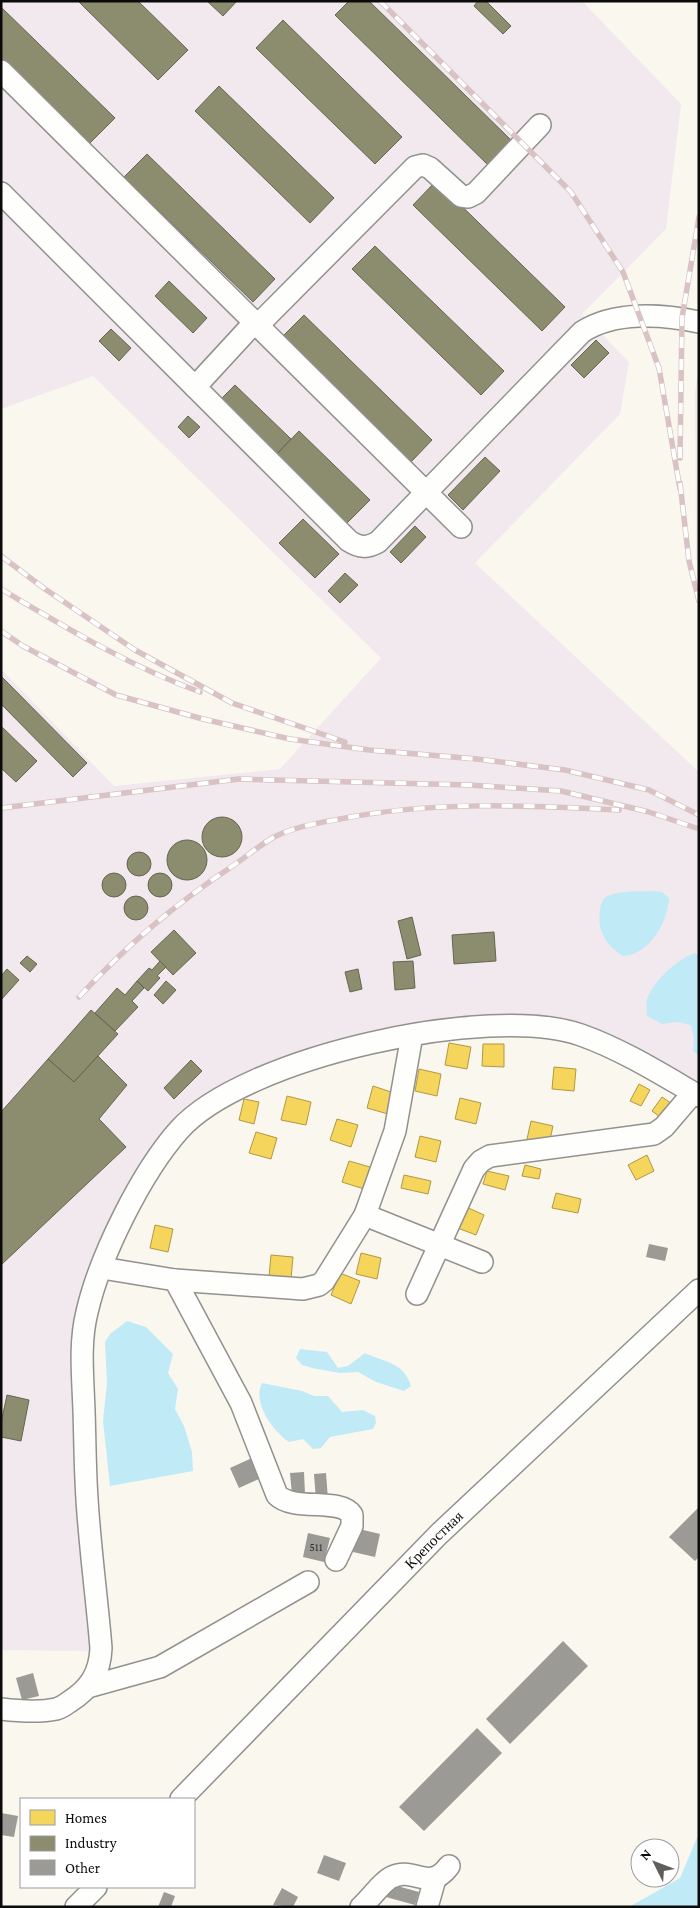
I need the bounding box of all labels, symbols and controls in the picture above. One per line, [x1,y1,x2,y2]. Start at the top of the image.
street label: Крепостная [402,1508,466,1572]
house number: 511 [309,1540,323,1554]
legend [20,1798,195,1888]
text: Homes [65,1810,107,1826]
text: Industry [65,1835,117,1852]
north arrow [630,1838,680,1888]
text: N [636,1845,655,1863]
text: Other [65,1860,101,1876]

